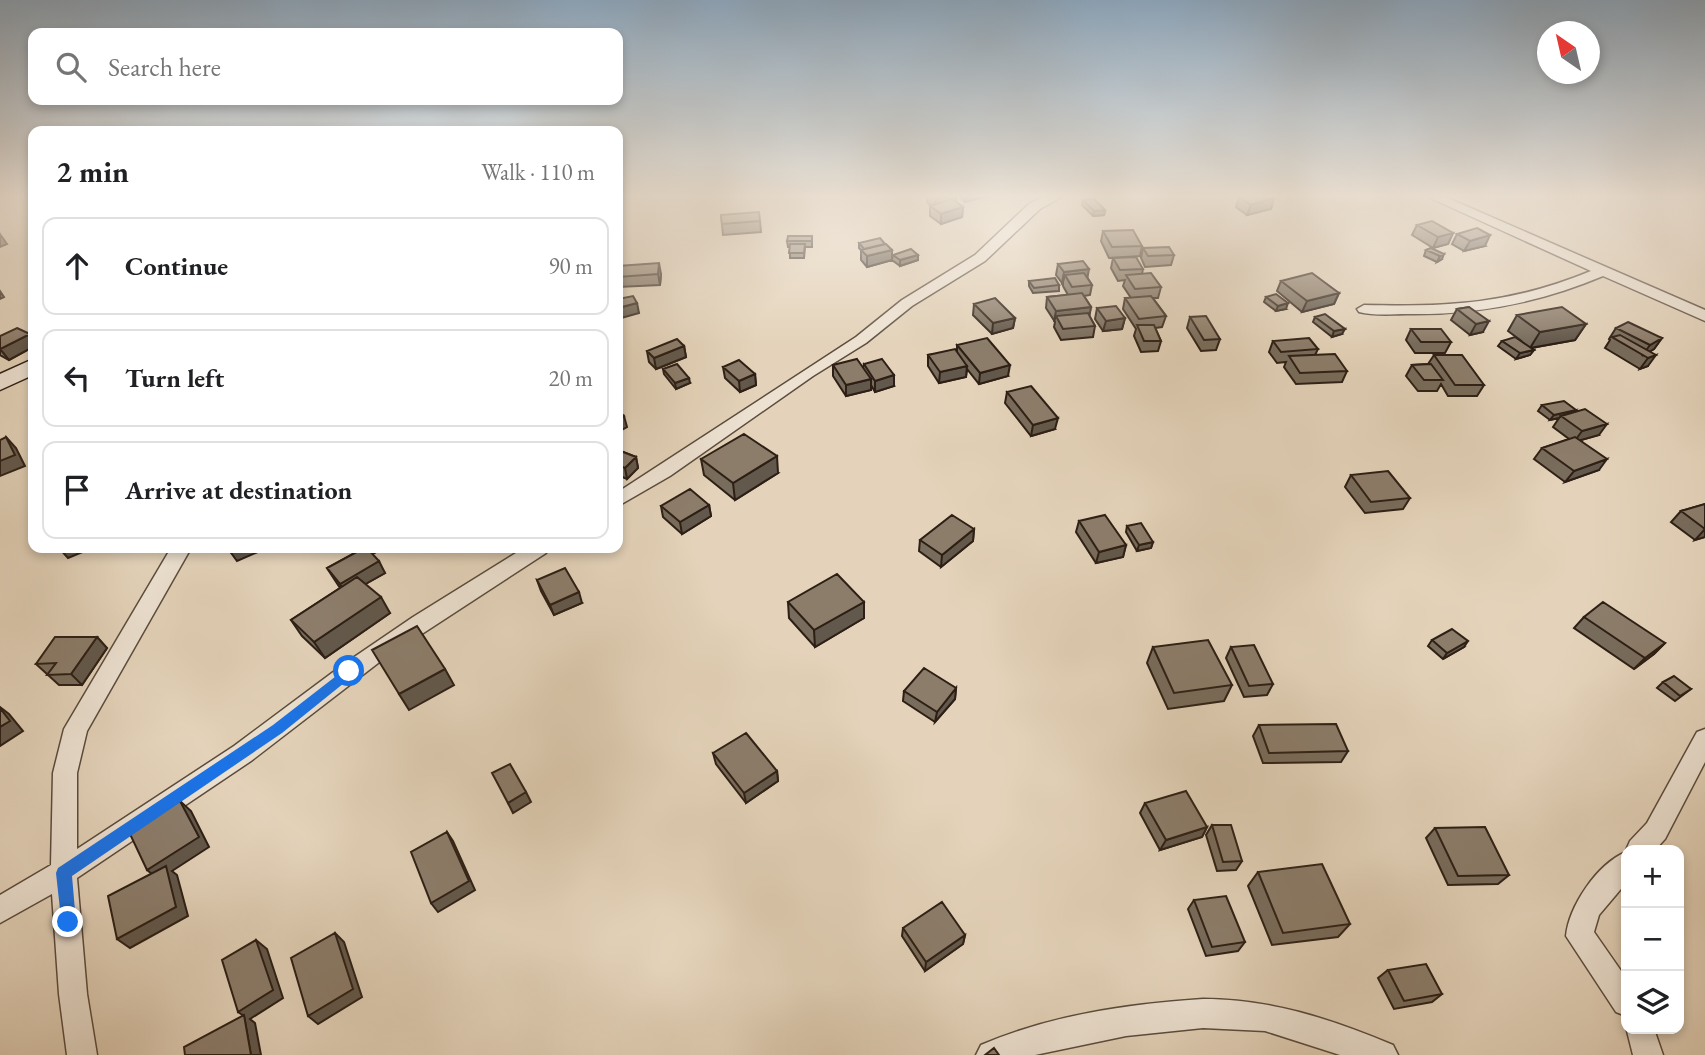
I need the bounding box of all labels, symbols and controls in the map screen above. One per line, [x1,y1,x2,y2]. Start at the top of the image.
north arrow [1537,21,1600,84]
search box [28,28,623,105]
icon: search [52,48,90,86]
text: Search here [108,50,221,84]
text: 2 min [56,152,129,191]
text: Walk · 110 m [481,157,595,187]
icon: ahead [58,247,96,285]
text: Continue [125,249,228,283]
text: 90 m [548,251,593,281]
icon: left [58,359,96,397]
text: Turn left [125,361,224,395]
text: 20 m [548,363,593,393]
icon: arrive [58,471,96,509]
text: Arrive at destination [125,473,352,507]
route start [333,655,364,686]
map controls [1621,845,1684,1034]
button: + [1621,845,1684,908]
route end [52,906,83,937]
button: − [1621,908,1684,971]
button: layers [1621,971,1684,1034]

